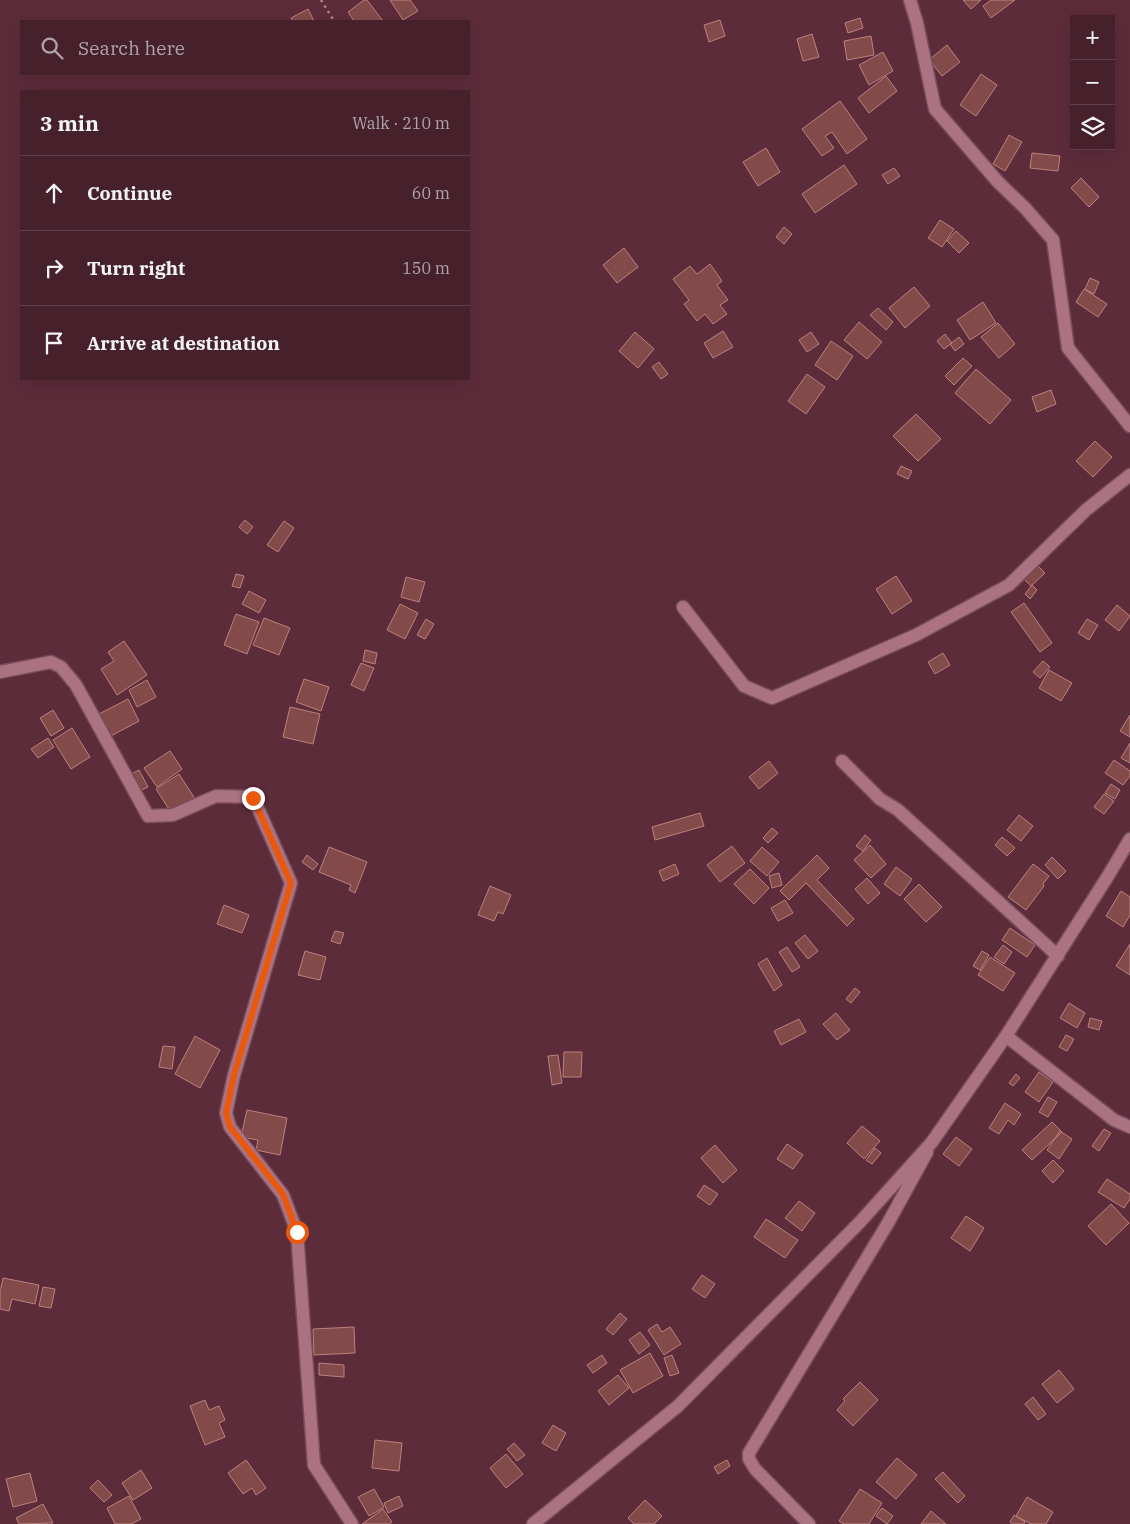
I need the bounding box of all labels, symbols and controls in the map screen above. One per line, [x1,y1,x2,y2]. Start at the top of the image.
map controls [1070,15,1115,150]
button: + [1070,15,1115,60]
search box [20,20,470,75]
icon: search [38,34,66,62]
text: Search here [78,36,185,60]
button: − [1070,60,1115,105]
button: layers [1070,105,1115,150]
text: 3 min [40,109,99,137]
text: Walk · 210 m [352,113,450,133]
icon: ahead [40,179,68,207]
text: Continue [87,181,172,205]
text: 60 m [412,183,450,203]
icon: right [40,254,68,282]
text: Turn right [87,256,185,280]
text: 150 m [402,258,450,278]
icon: arrive [40,329,68,357]
text: Arrive at destination [87,331,280,355]
route end [242,787,265,810]
route start [286,1221,309,1244]

